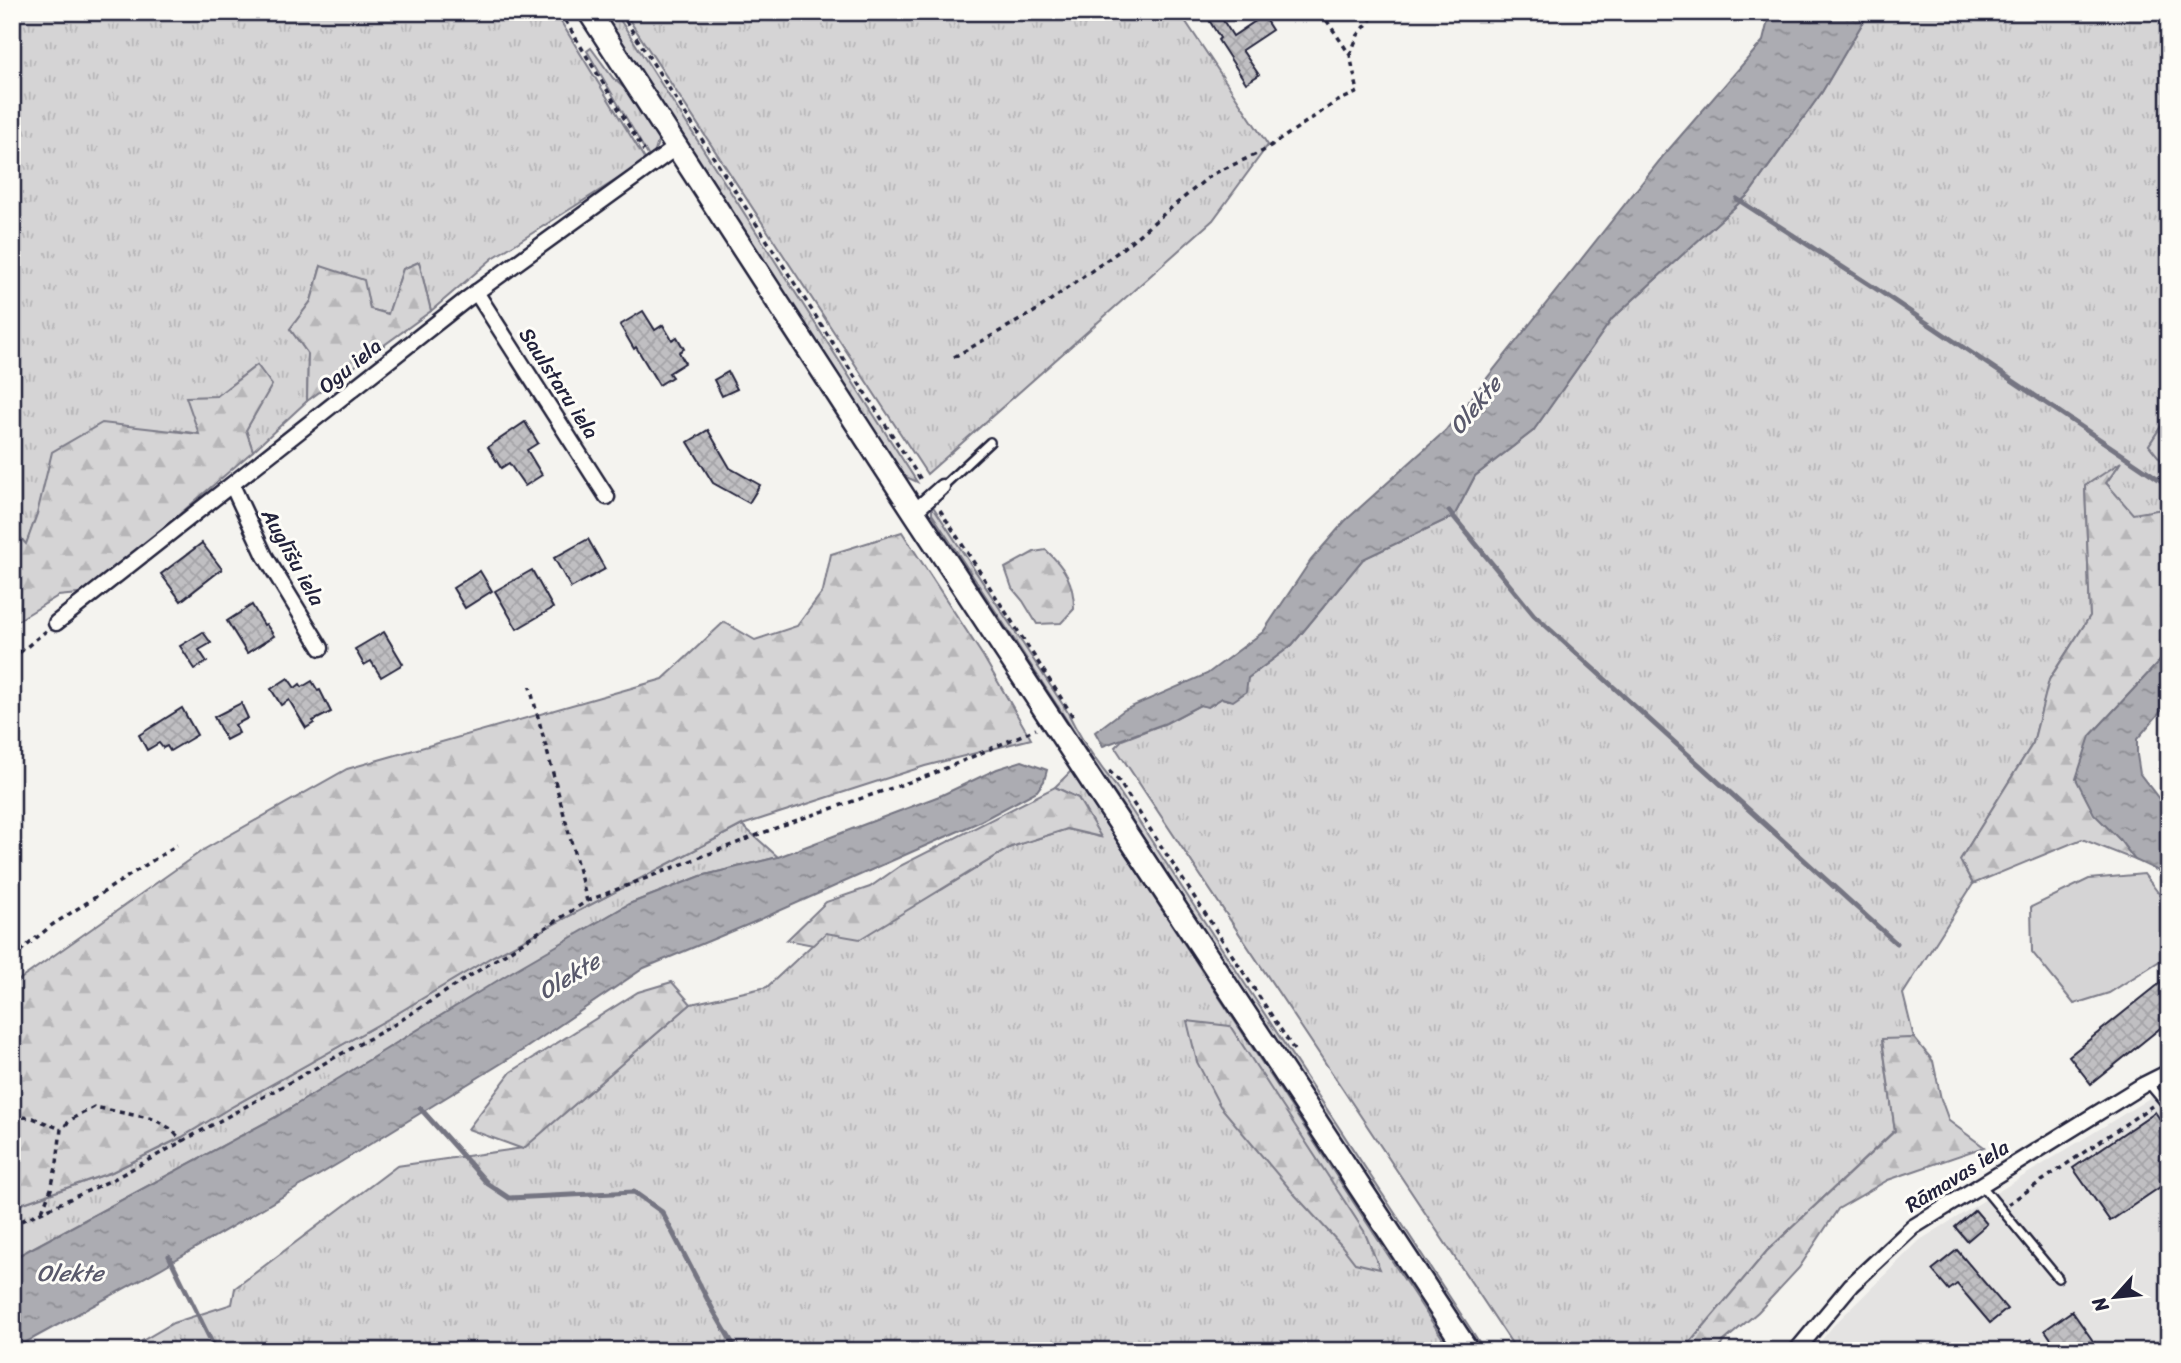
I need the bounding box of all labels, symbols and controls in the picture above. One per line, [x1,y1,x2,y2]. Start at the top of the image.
street label: Saulstaru iela [508,319,610,447]
street label: Ogu iela [310,328,391,404]
water label: Olekte [1438,365,1514,444]
street label: Auglīšu iela [250,500,336,613]
water label: Olekte [530,941,610,1011]
street label: Rāmavas iela [1897,1129,2017,1223]
water label: Olekte [37,1253,105,1294]
north arrow [2080,1262,2150,1332]
text: N [2082,1290,2118,1319]

